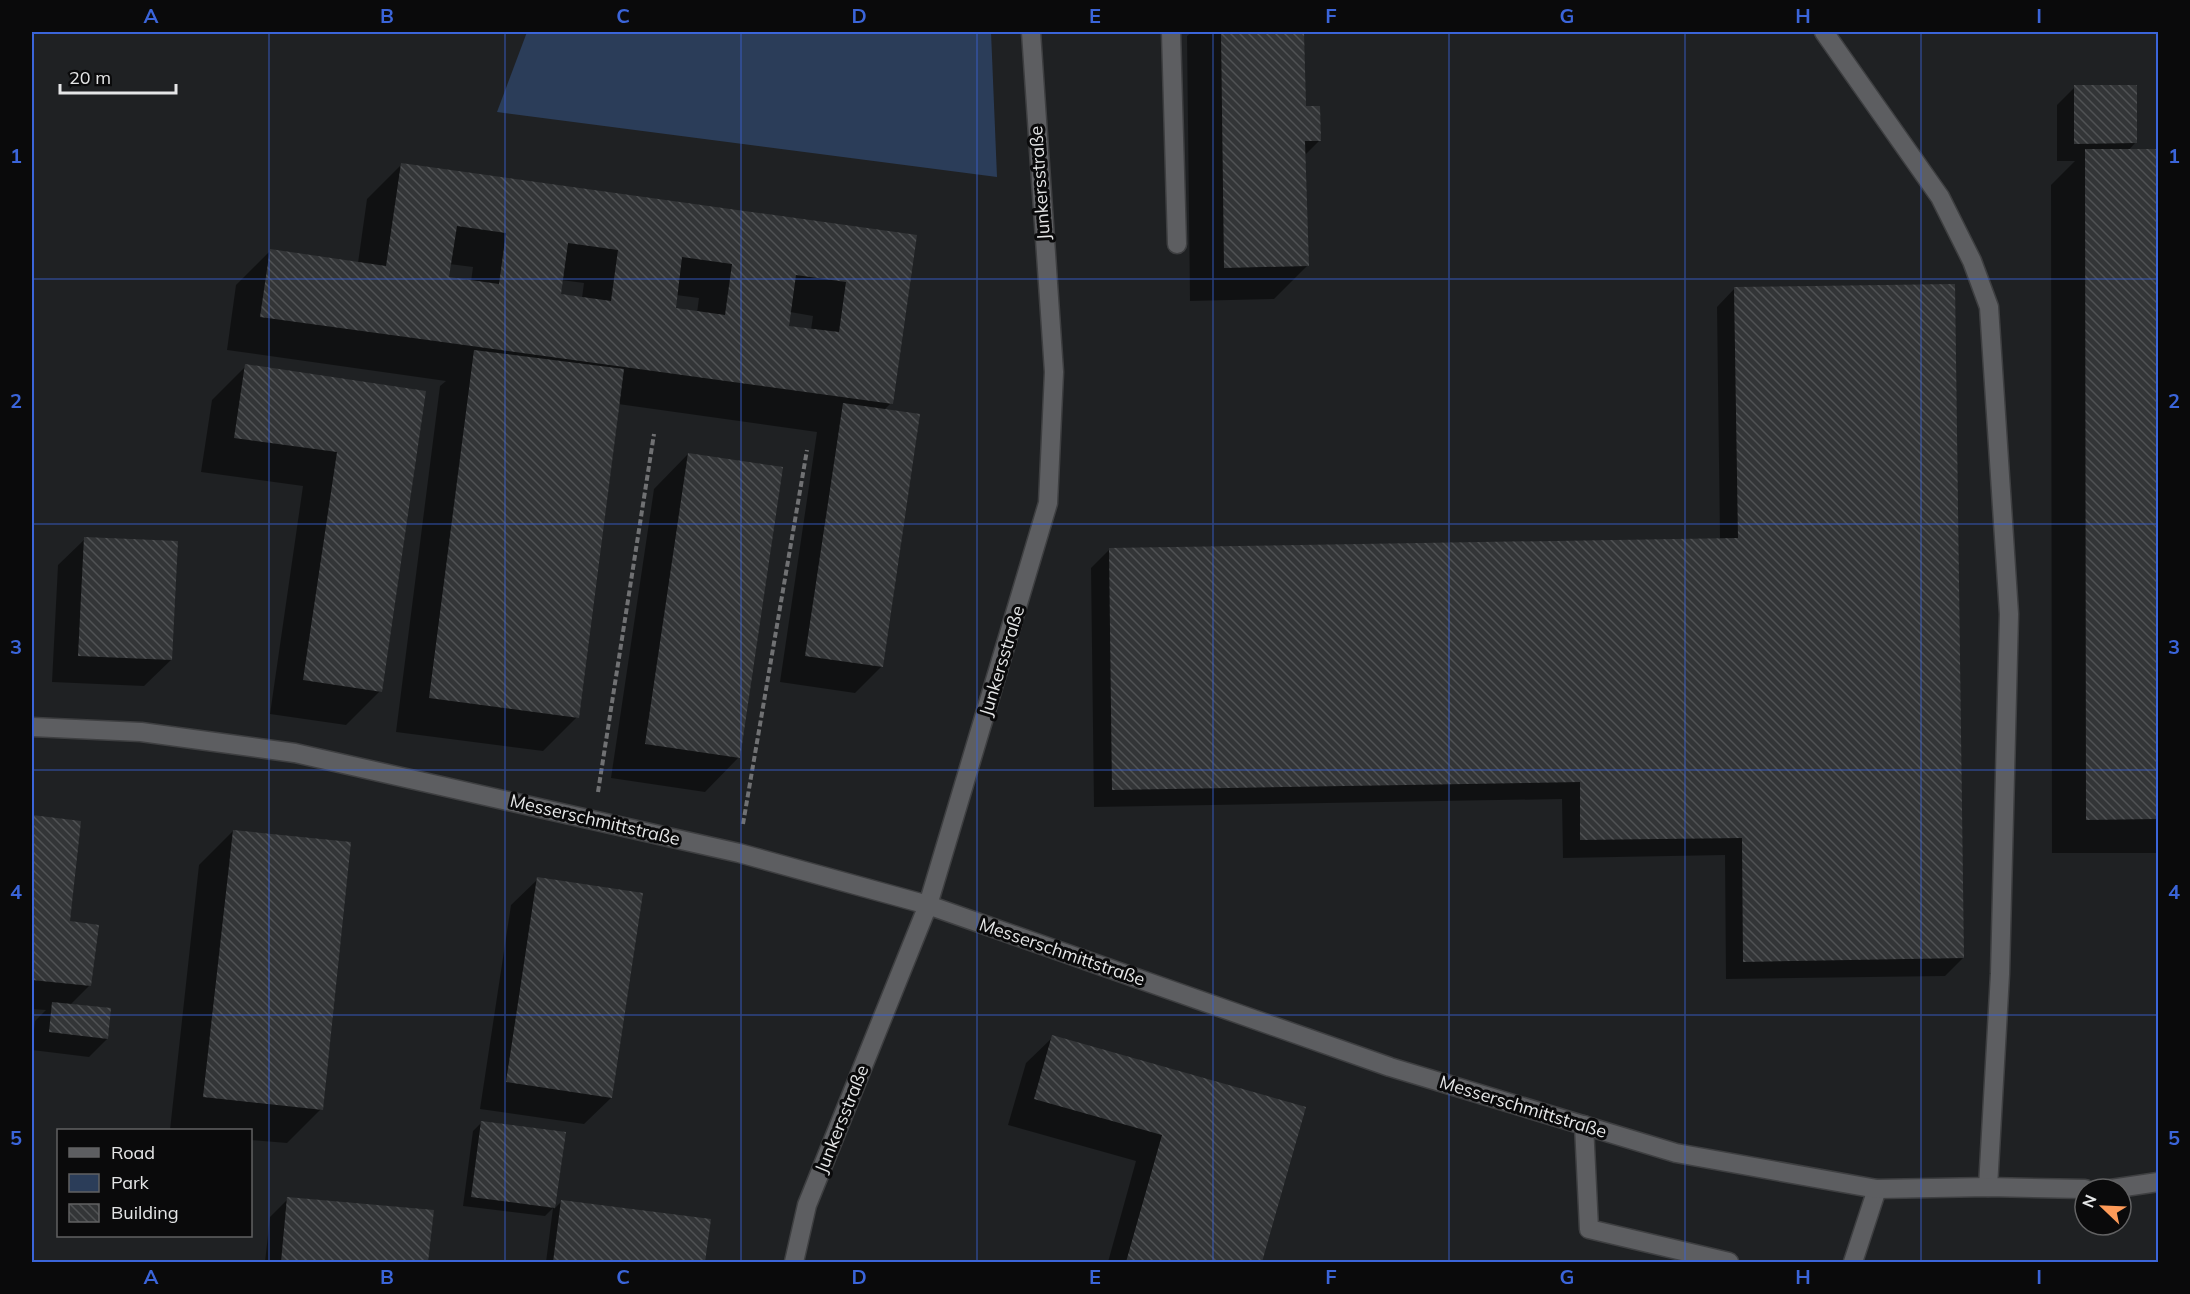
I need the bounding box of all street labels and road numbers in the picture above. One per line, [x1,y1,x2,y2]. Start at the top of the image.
street label: Junkersstraße [1024,125,1055,241]
street label: Junkersstraße [974,603,1029,719]
street label: Messerschmittstraße [508,789,682,850]
street label: Messerschmittstraße [976,912,1148,991]
street label: Junkersstraße [809,1061,874,1176]
street label: Messerschmittstraße [1437,1070,1610,1143]

